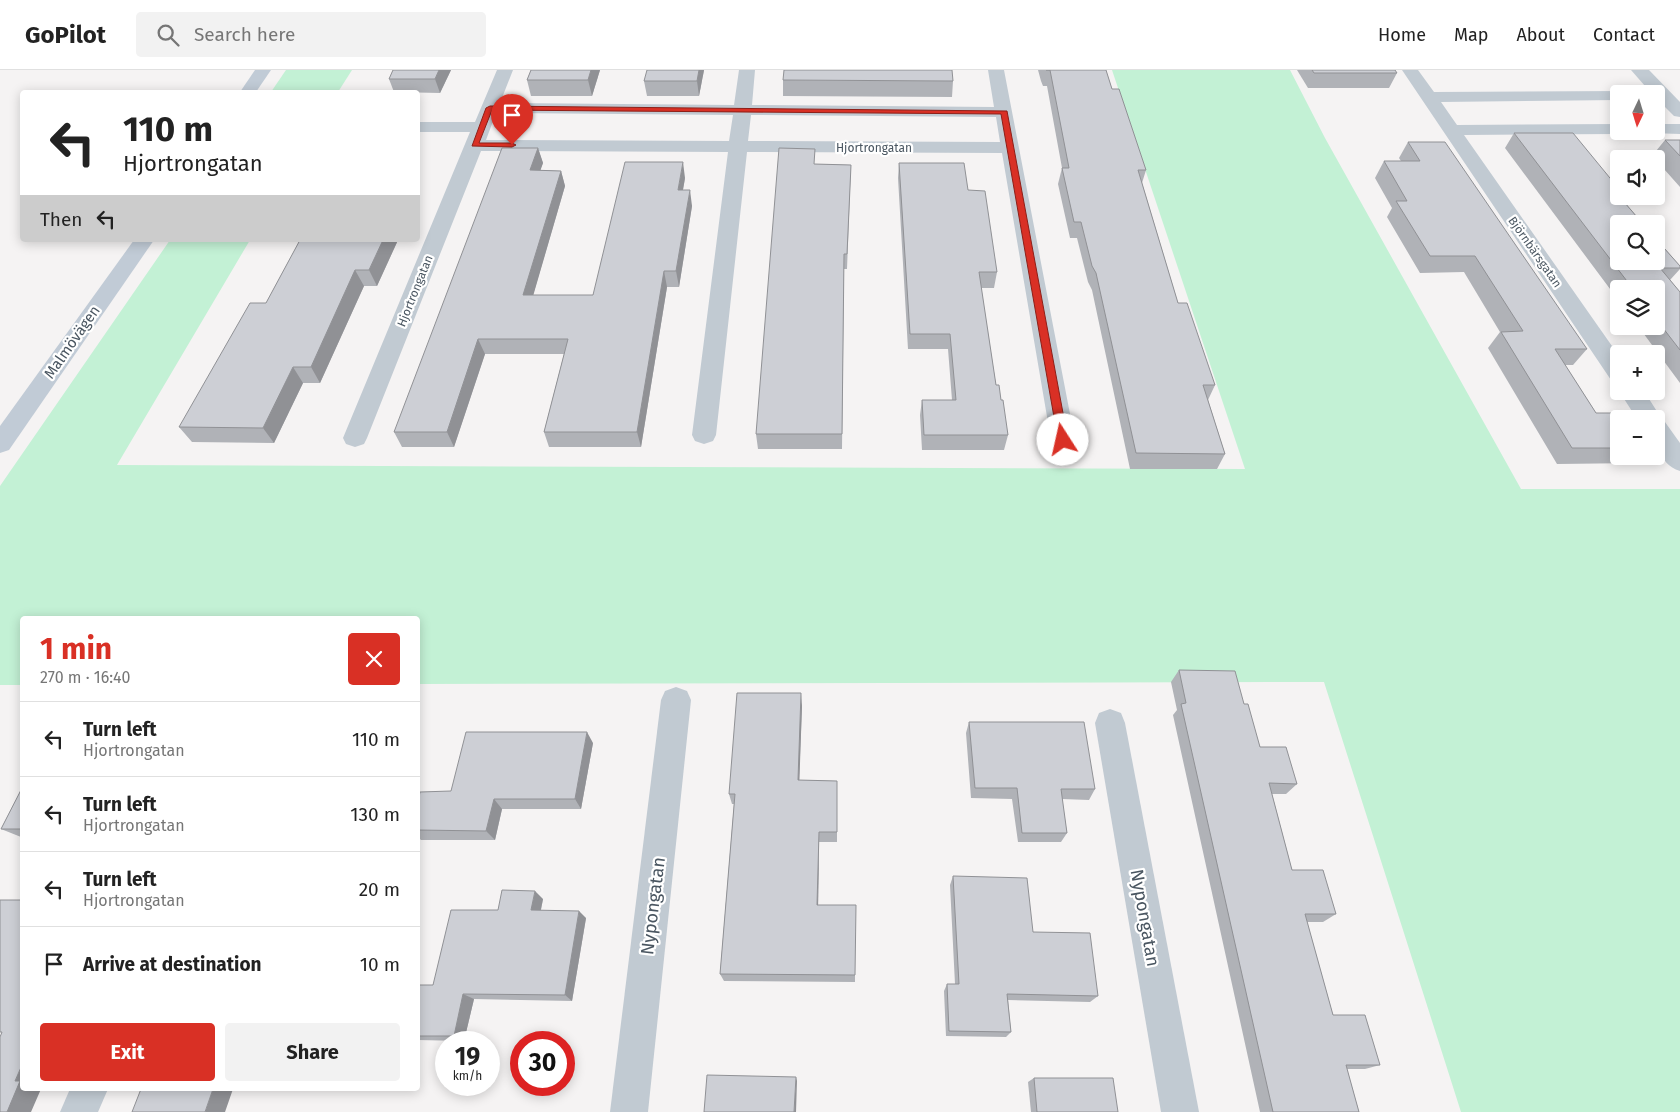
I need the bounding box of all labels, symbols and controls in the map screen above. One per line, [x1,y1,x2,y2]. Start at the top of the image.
search box [136,12,486,57]
text: GoPilot [25,21,106,49]
icon: search [154,21,182,49]
text: Search here [194,23,295,46]
text: Home [1378,24,1426,46]
text: Map [1454,24,1488,46]
text: About [1516,24,1565,46]
text: Contact [1593,24,1655,46]
north arrow [1610,85,1665,140]
map controls [1610,85,1665,465]
pin [491,94,533,145]
icon: arrive [498,101,526,129]
text: 110 m [123,108,213,150]
icon: left [40,110,105,175]
street label: Hjortrongatan [836,141,912,155]
text: Hjortrongatan [123,150,263,177]
button: sound [1610,150,1665,205]
icon: left [92,205,120,233]
text: Then [40,208,82,231]
street label: Björnbärsgatan [1505,214,1565,290]
button: search [1610,215,1665,270]
street label: Hjortrongatan [394,253,436,329]
button: layers [1610,280,1665,335]
street label: Malmövägen [40,302,104,382]
button: + [1610,345,1665,400]
button: − [1610,410,1665,465]
position arrow [1036,413,1088,465]
text: 1 min [40,631,112,667]
button: close [348,633,400,685]
text: 270 m · 16:40 [40,668,131,687]
text: Turn left [83,718,157,741]
icon: left [40,725,68,753]
text: 110 m [352,728,400,751]
text: Hjortrongatan [83,741,185,760]
text: Turn left [83,793,157,816]
icon: left [40,800,68,828]
text: 130 m [350,803,400,826]
text: Hjortrongatan [83,816,185,835]
street label: Nypongatan [636,856,670,956]
text: Turn left [83,868,157,891]
street label: Nypongatan [1126,868,1164,968]
icon: left [40,875,68,903]
text: 20 m [359,878,400,901]
text: Hjortrongatan [83,891,185,910]
icon: arrive [40,950,68,978]
text: Arrive at destination [83,953,262,976]
text: 10 m [360,953,400,976]
button: Exit [40,1023,215,1081]
button: Share [225,1023,400,1081]
speed limit sign: 30 [510,1031,575,1096]
text: 19 [455,1042,480,1072]
text: km/h [453,1069,482,1083]

